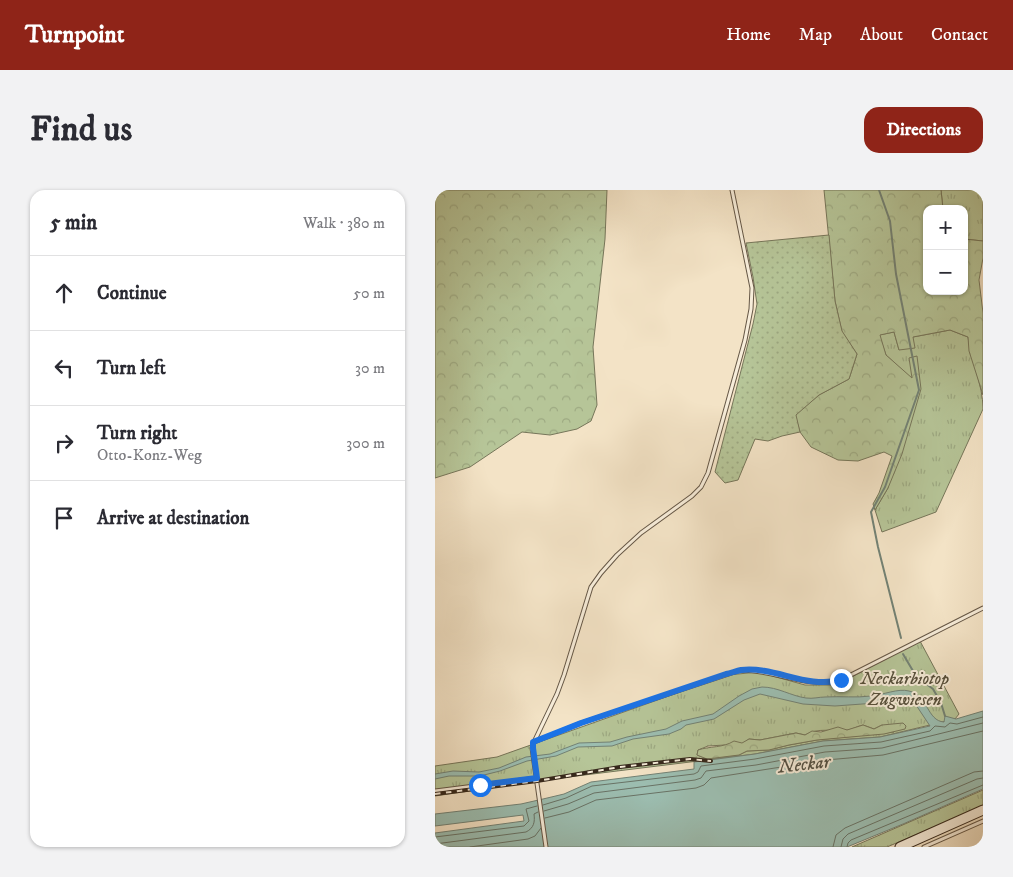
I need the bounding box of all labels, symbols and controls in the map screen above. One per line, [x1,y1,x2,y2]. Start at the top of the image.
text: Turnpoint [25,20,124,50]
text: Home [726,24,771,46]
text: Map [799,24,832,46]
text: About [860,24,903,46]
text: Contact [931,24,988,46]
button: Directions [864,107,983,153]
text: Find us [30,108,132,152]
map controls [923,205,968,295]
button: + [923,205,968,250]
text: 5 min [50,210,97,236]
text: Walk · 380 m [303,213,385,233]
button: − [923,250,968,295]
icon: ahead [50,279,78,307]
text: Continue [97,282,167,305]
text: 50 m [353,283,385,303]
icon: left [50,354,78,382]
text: Turn left [97,357,166,380]
text: 30 m [355,358,385,378]
text: Turn right [97,422,177,445]
icon: right [50,429,78,457]
text: 300 m [346,433,385,453]
text: Otto-Konz-Weg [97,445,202,465]
icon: arrive [50,504,78,532]
text: Arrive at destination [97,507,249,530]
park label: Neckarbiotop Zugwiesen [860,668,949,711]
route end [830,669,853,692]
water label: Neckar [776,750,834,779]
route start [469,774,492,797]

